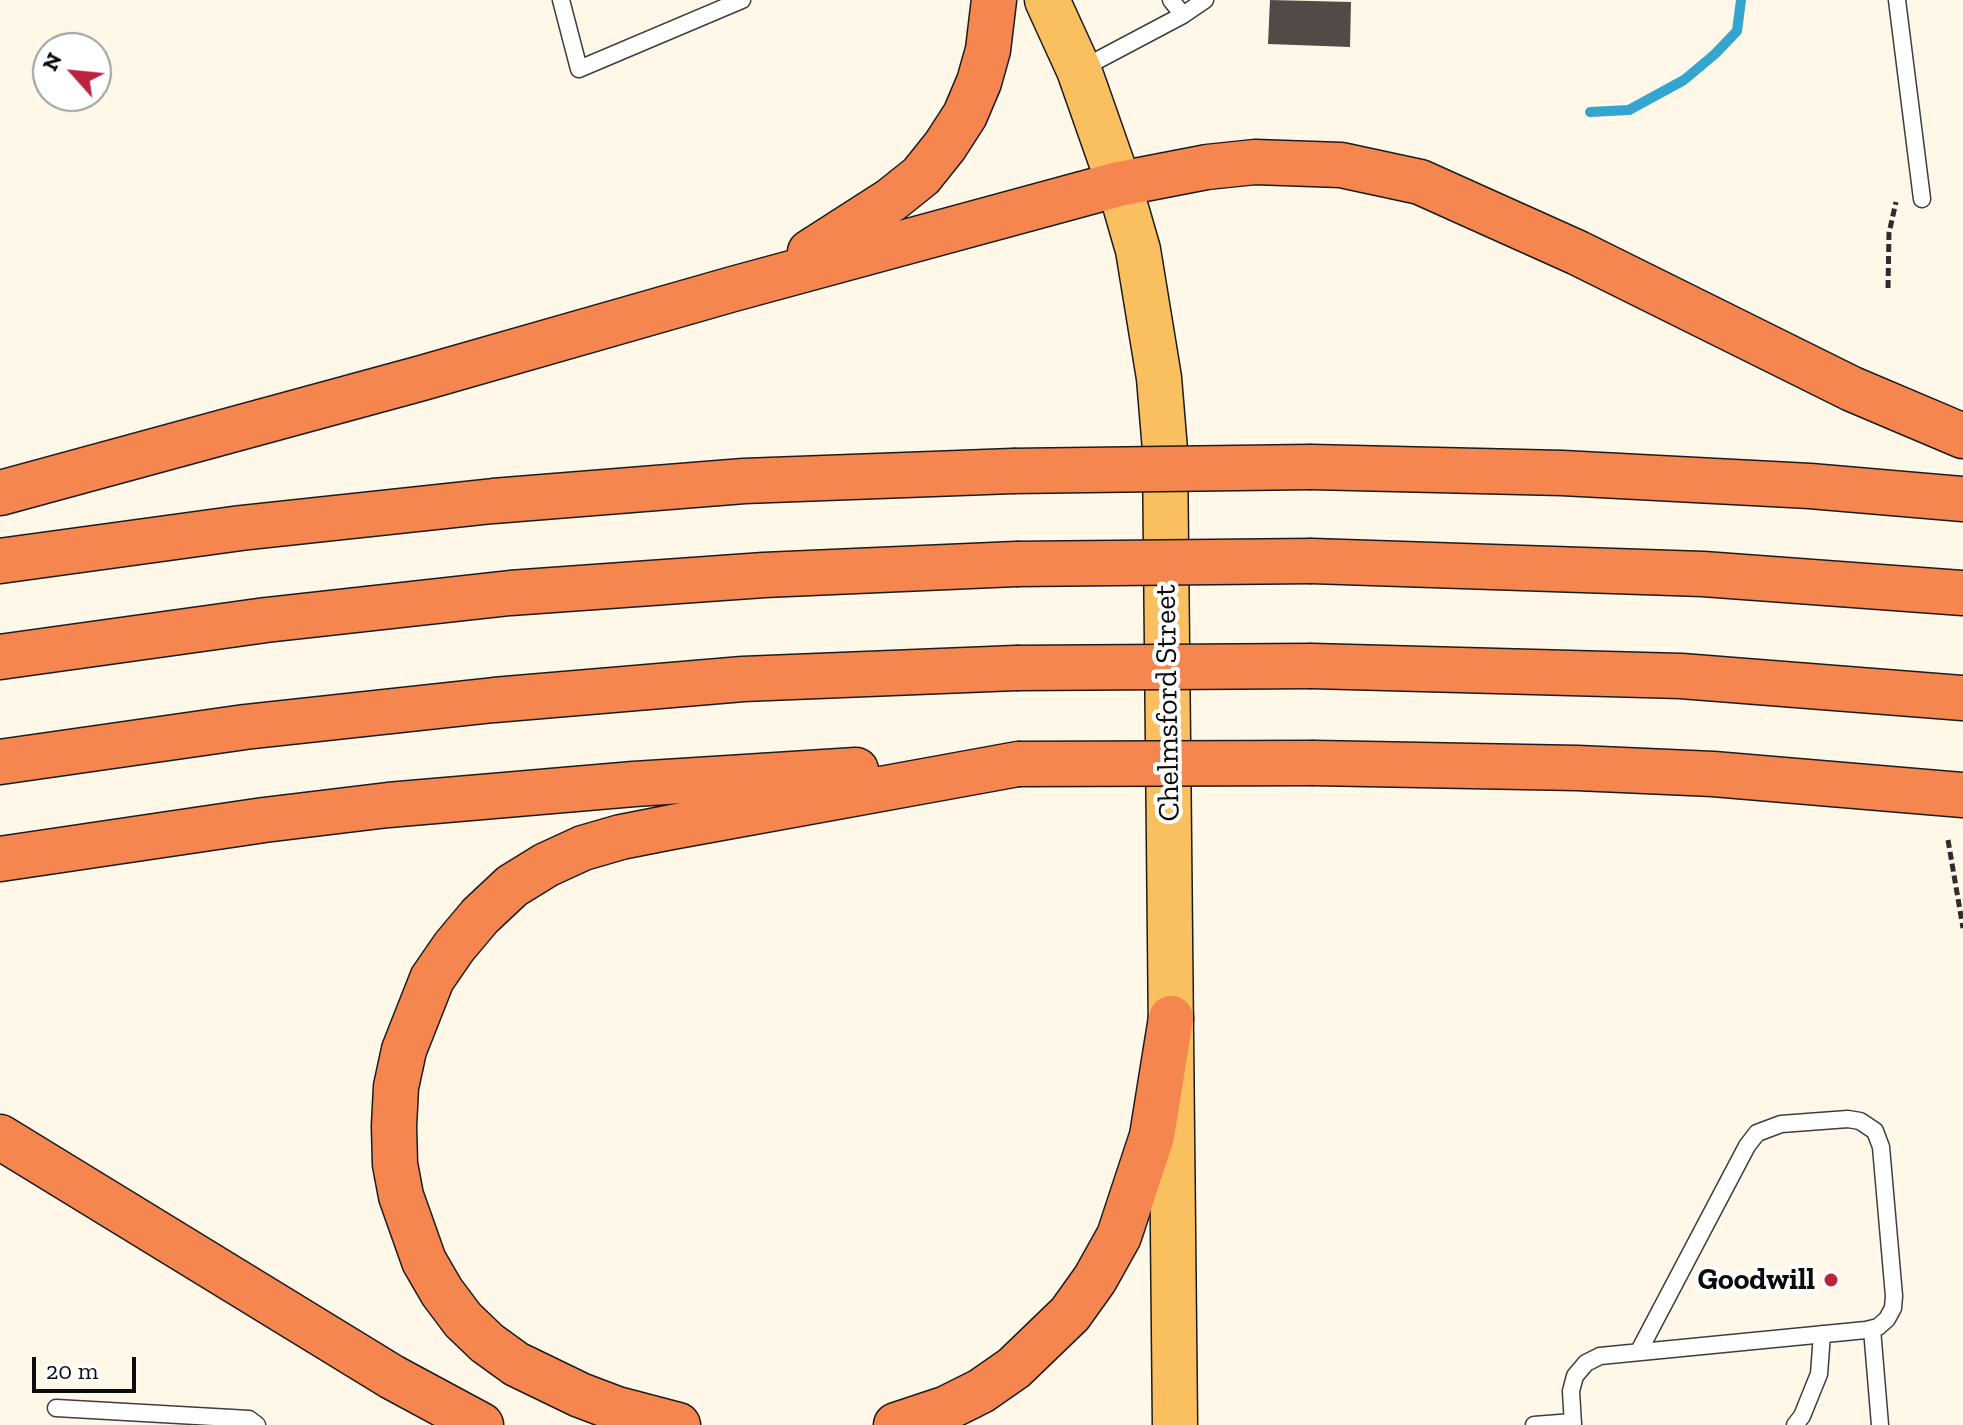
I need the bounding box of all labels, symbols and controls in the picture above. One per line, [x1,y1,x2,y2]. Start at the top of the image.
north arrow [32,32,112,112]
text: N [36,48,68,75]
street label: Chelmsford Street [1148,584,1188,822]
place label: Goodwill [1697,1262,1815,1298]
marker: Goodwill [1822,1271,1840,1289]
scale bar [36,1341,140,1391]
text: 20 m [46,1356,98,1385]

